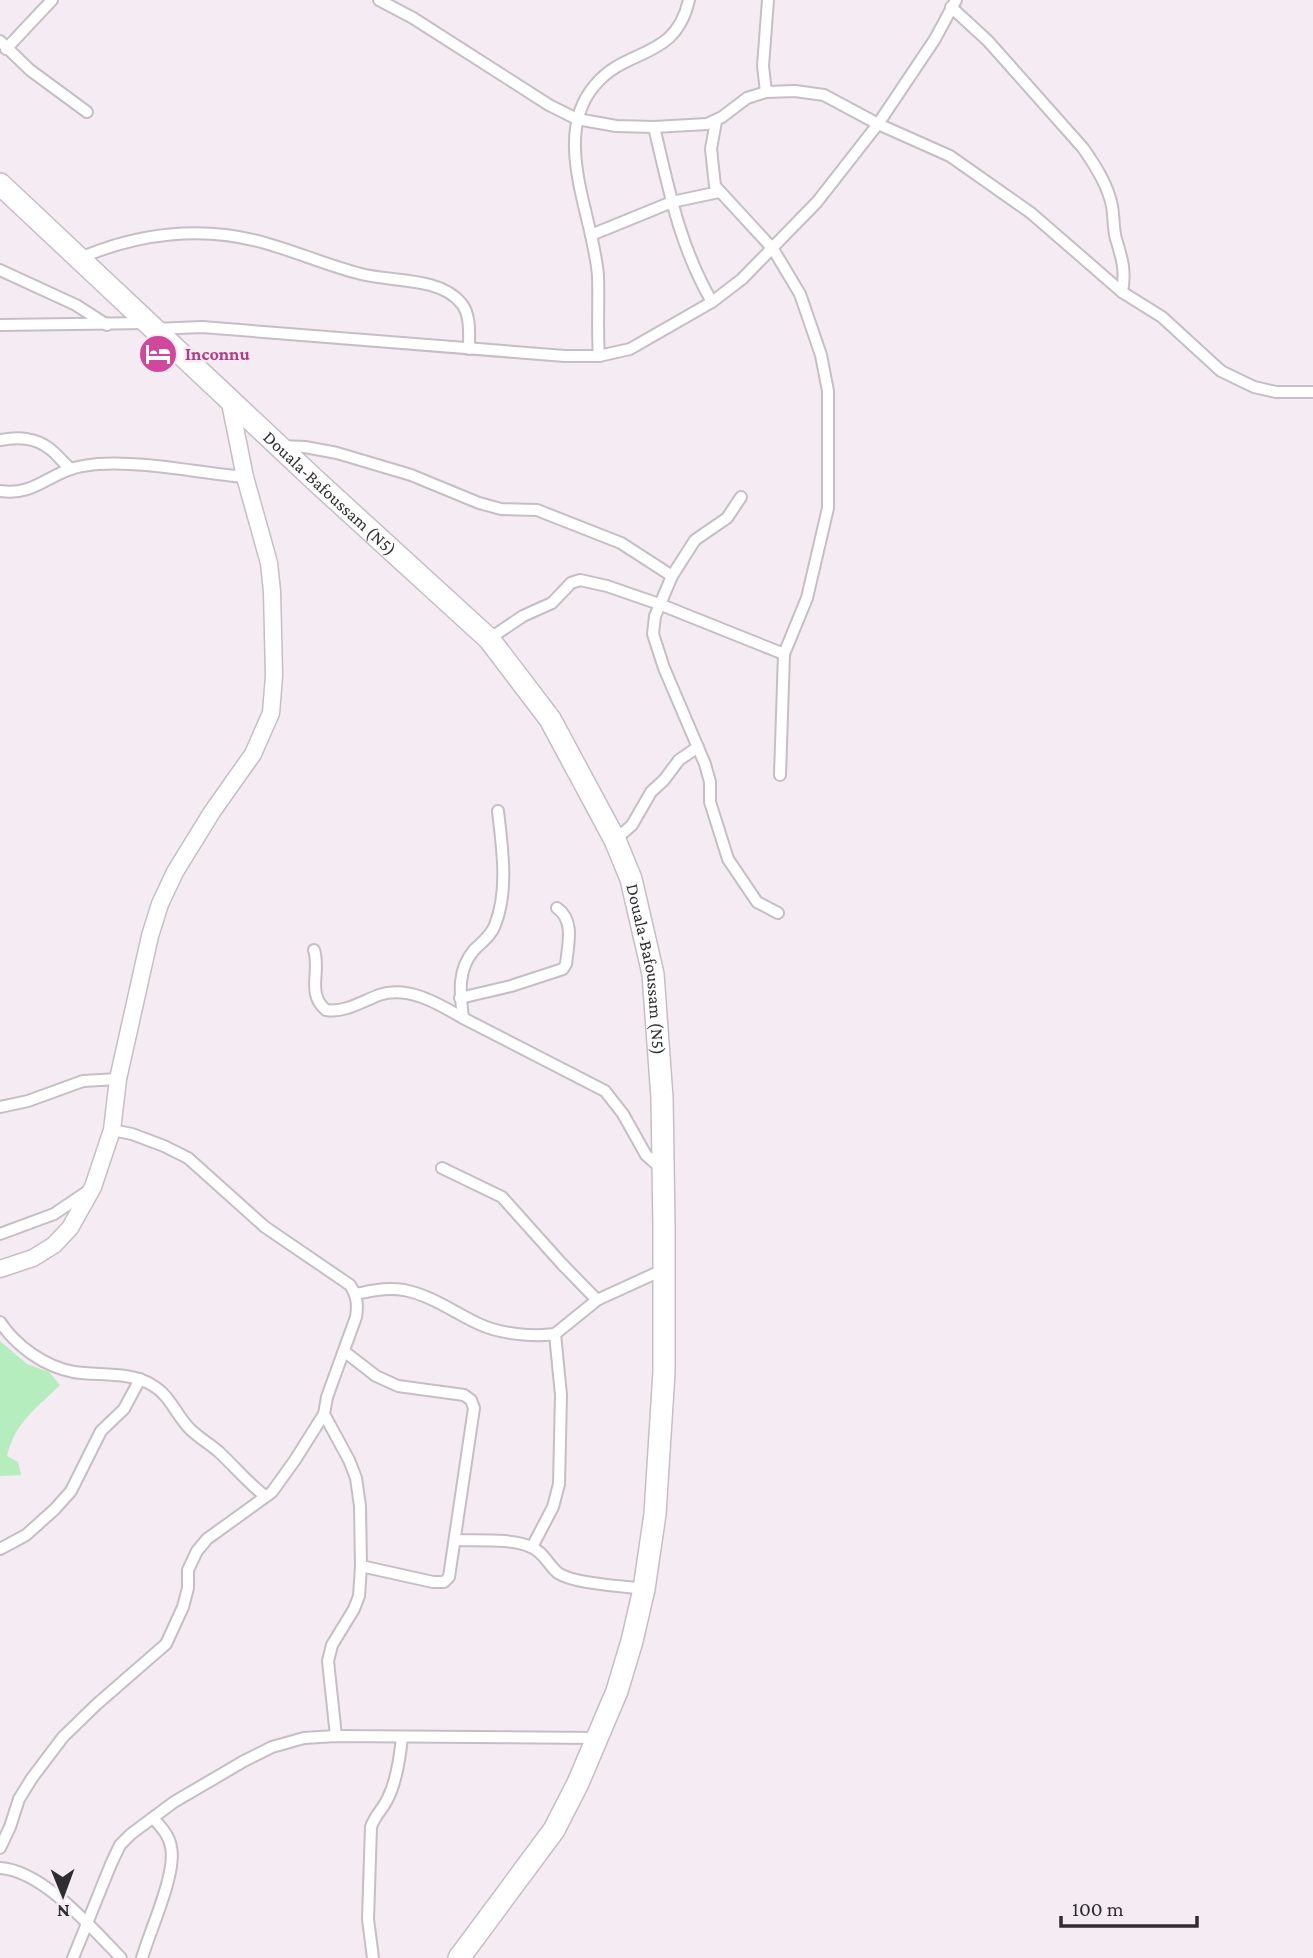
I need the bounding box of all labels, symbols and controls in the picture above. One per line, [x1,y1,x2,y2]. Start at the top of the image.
hotel icon: Inconnu [137,333,179,375]
place label: Inconnu [185,344,250,364]
street label: Douala-Bafoussam (N5) [259,427,400,560]
street label: Douala-Bafoussam (N5) [622,882,669,1056]
north arrow [28,1860,98,1930]
scale bar [1061,1884,1198,1928]
text: 100 m [1072,1897,1124,1921]
text: N [57,1901,70,1922]

